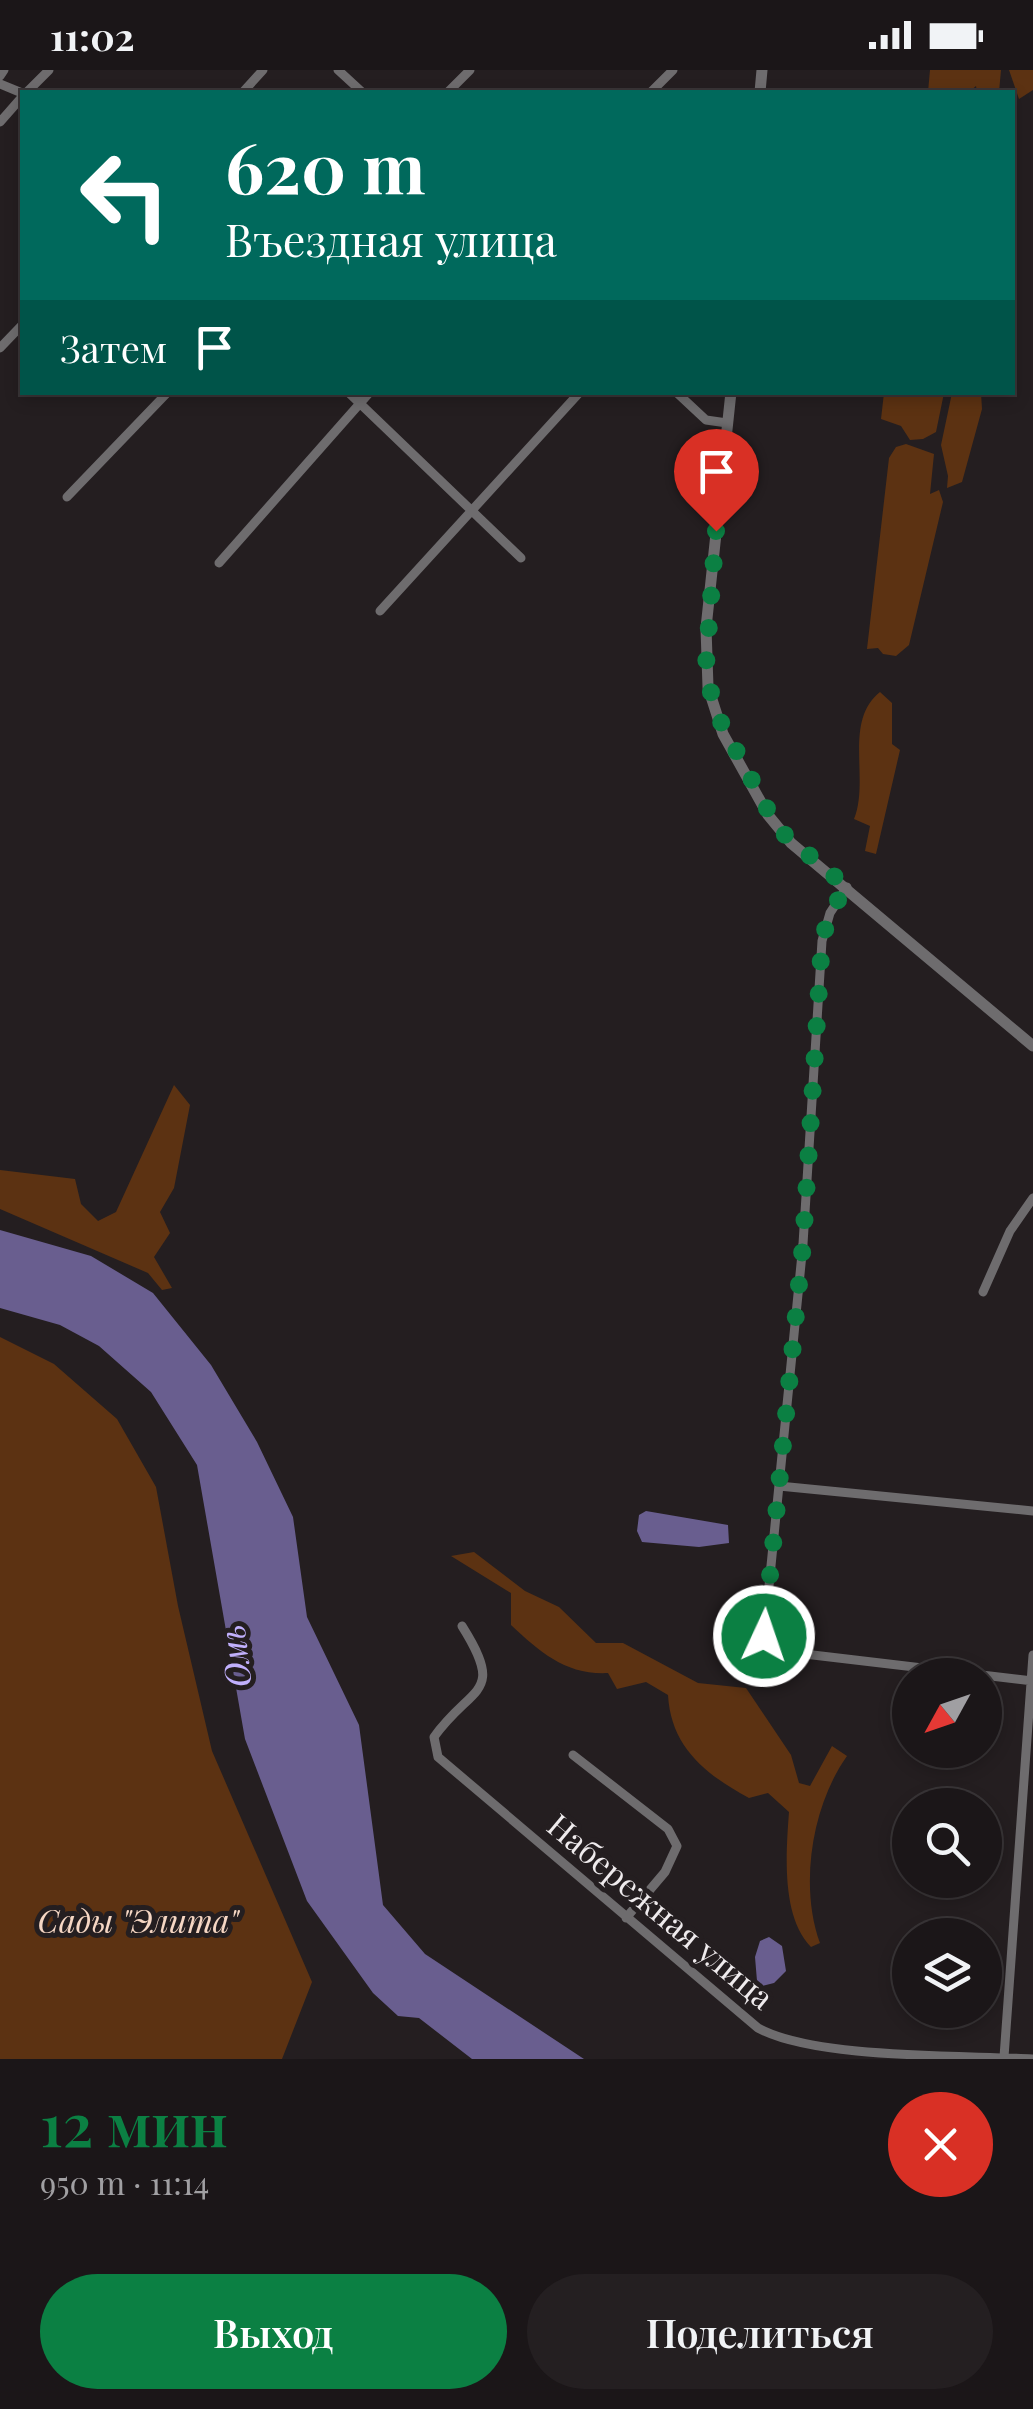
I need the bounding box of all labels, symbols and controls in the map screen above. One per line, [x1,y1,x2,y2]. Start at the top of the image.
text: 11:02 [50,10,135,61]
text: 620 m [225,118,426,212]
icon: left [60,130,190,260]
text: Въездная улица [225,208,557,268]
icon: arrive [187,320,242,375]
text: Затем [60,322,167,373]
pin [674,429,759,532]
icon: arrive [689,444,744,499]
position arrow [712,1584,816,1688]
water label: Омь [206,1622,261,1691]
north arrow [892,1658,1002,1768]
map controls [892,1658,1002,2028]
button: search [892,1788,1002,1898]
street label: Набережная улица [540,1803,784,2017]
park label: Сады "Элита" [37,1898,240,1941]
button: layers [892,1918,1002,2028]
text: 12 мин [40,2082,228,2162]
button: close [888,2092,993,2197]
text: 950 m · 11:14 [40,2160,209,2203]
button: Выход [40,2274,507,2389]
button: Поделиться [527,2274,993,2389]

